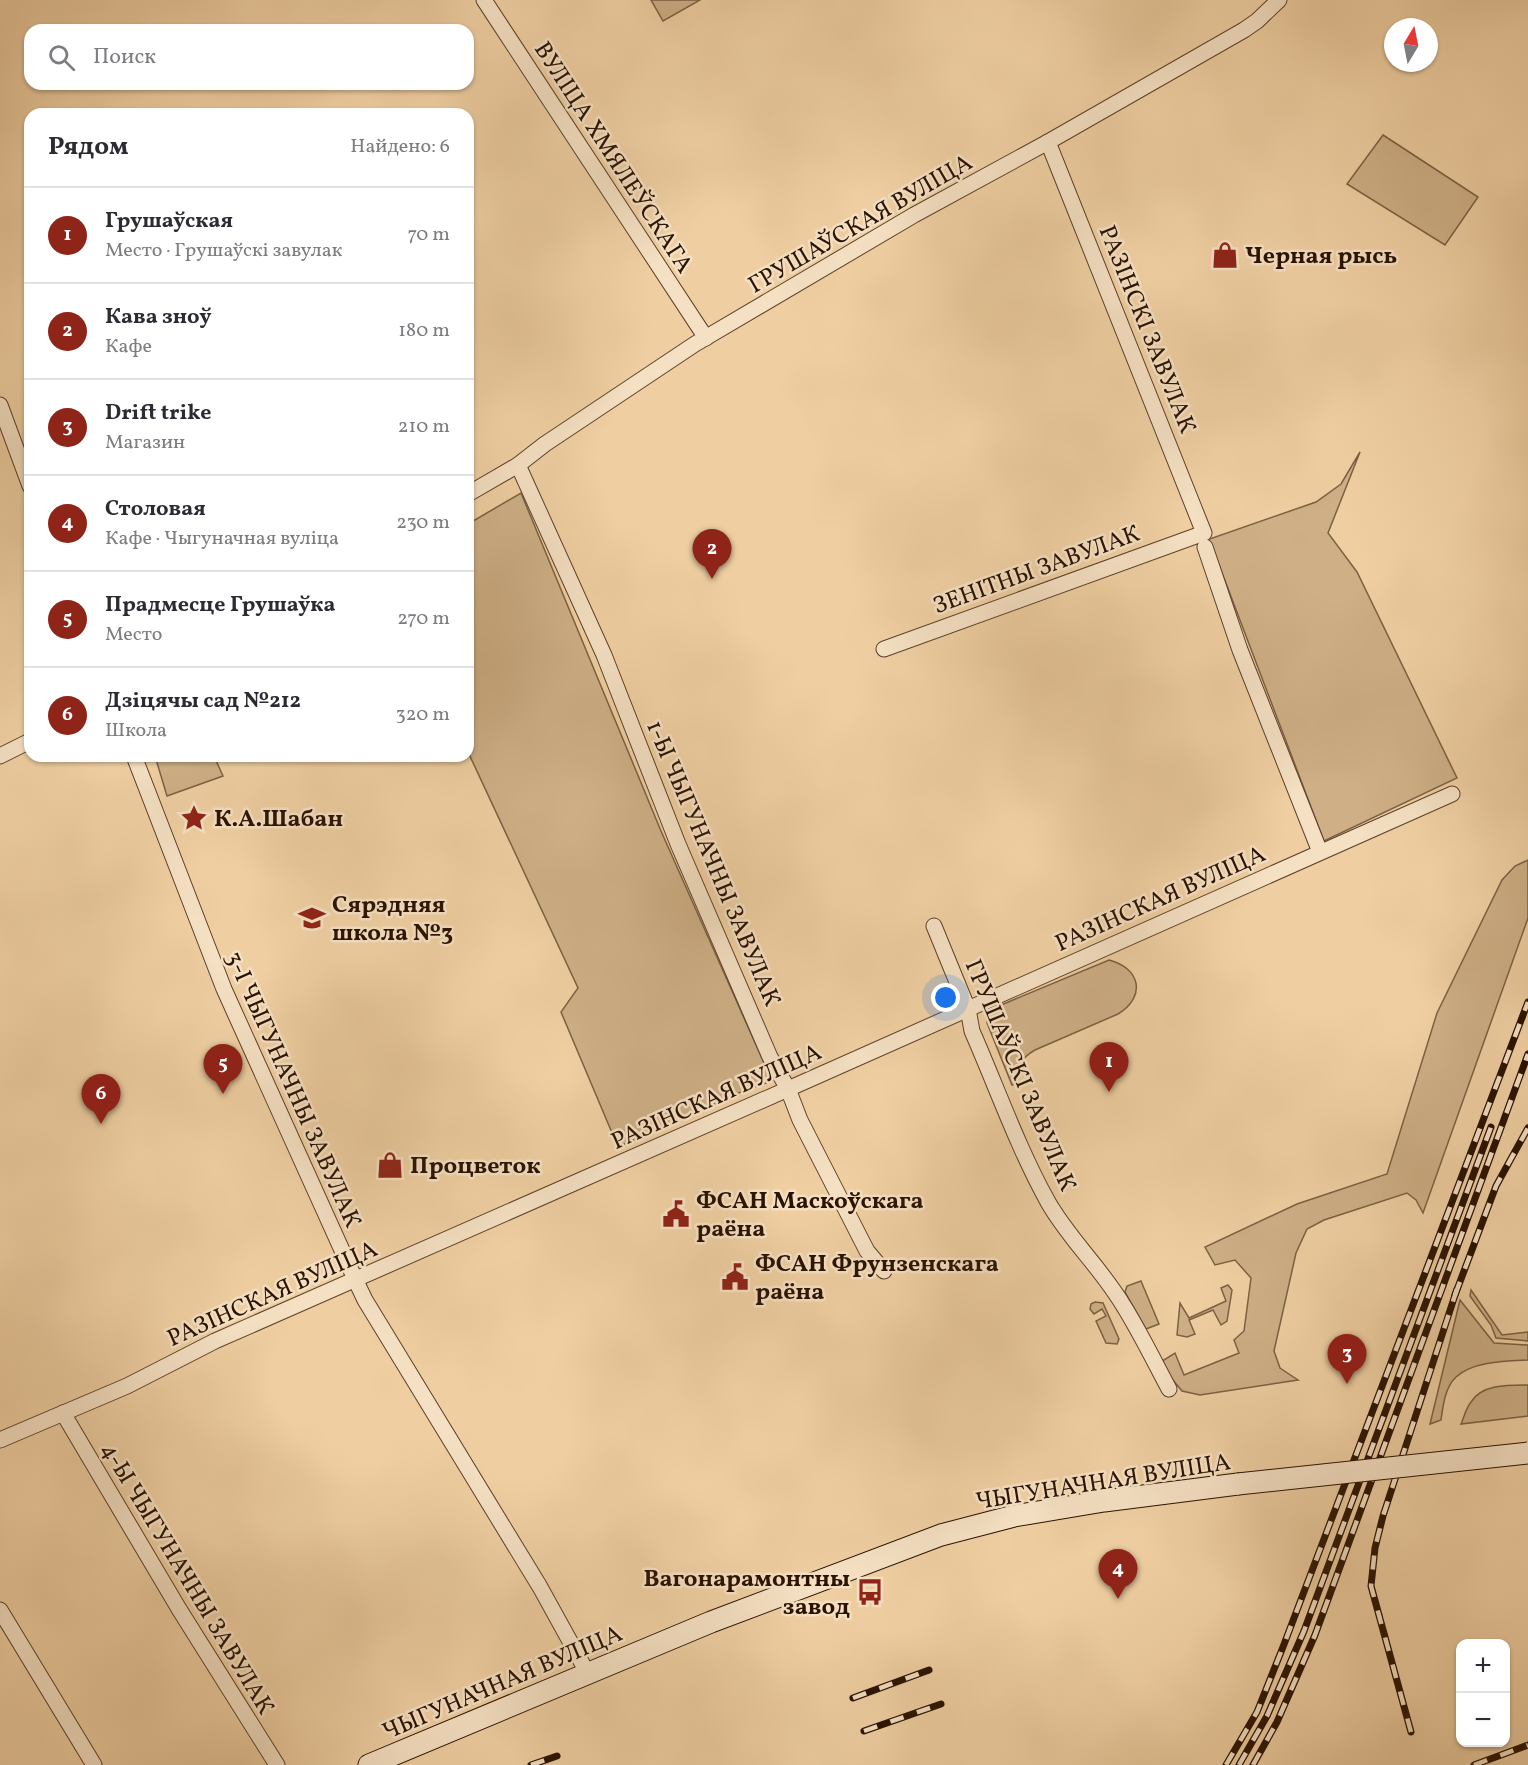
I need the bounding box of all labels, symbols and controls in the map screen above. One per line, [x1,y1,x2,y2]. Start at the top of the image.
north arrow [1384,18,1438,72]
search box [24,24,474,90]
street label: ВУЛІЦА ХМЯЛЕЎСКАГА [524,35,700,281]
icon: search [45,41,78,74]
text: Поиск [93,42,156,73]
text: Рядом [48,129,128,165]
text: Найдено: 6 [350,133,450,161]
street label: ГРУШАЎСКАЯ ВУЛІЦА [743,146,980,303]
text: Грушаўская [105,206,233,237]
text: 1 [63,221,72,249]
text: 70 m [407,221,450,249]
street label: РАЗІНСКІ ЗАВУЛАК [1089,221,1203,439]
text: Место · Грушаўскі завулак [105,237,342,265]
shop icon: Черная рысь [1210,240,1240,270]
place label: Черная рысь [1245,240,1397,274]
text: Кава зноў [105,302,212,333]
text: 2 [62,317,73,345]
text: 180 m [398,317,450,345]
text: Кафе [105,333,152,361]
text: Drift trike [105,398,211,429]
text: 3 [62,413,73,441]
text: 210 m [398,413,450,441]
text: Магазин [105,429,185,457]
text: Столовая [105,494,206,525]
text: 4 [61,509,74,537]
text: 230 m [396,509,450,537]
street label: ЗЕНІТНЫ ЗАВУЛАК [929,518,1145,624]
text: Кафе · Чыгуначная вуліца [105,525,339,553]
pin: 2 [692,530,732,579]
text: Прадмесце Грушаўка [105,590,335,621]
text: 5 [63,605,72,633]
text: 270 m [397,605,450,633]
text: Место [105,621,162,649]
text: Дзіцячы сад №212 [105,686,301,717]
text: 6 [62,701,73,729]
text: 320 m [395,701,450,729]
street label: 1-Ы ЧЫГУНАЧНЫ ЗАВУЛАК [636,716,788,1012]
text: Школа [105,717,167,745]
place icon: К.А.Шабан [179,803,209,833]
place label: К.А.Шабан [214,803,343,837]
street label: РАЗІНСКАЯ ВУЛІЦА [1050,838,1271,962]
place label: Сярэдняя школа №3 [332,889,453,951]
school or university icon: Сярэдняя школа №3 [297,903,327,933]
street label: 3-І ЧЫГУНАЧНЫ ЗАВУЛАК [216,946,369,1234]
street label: ГРУШАЎСКІ ЗАВУЛАК [955,955,1083,1197]
your location [931,983,960,1012]
street label: РАЗІНСКАЯ ВУЛІЦА [606,1036,827,1160]
pin: 1 [1090,1042,1128,1092]
pin: 5 [204,1044,242,1094]
pin: 6 [82,1074,120,1124]
shop icon: Процветок [375,1150,405,1180]
place label: Процветок [410,1150,541,1184]
place label: ФСАН Маскоўскага раёна [696,1185,924,1247]
public building icon: ФСАН Маскоўскага раёна [661,1199,691,1229]
street label: РАЗІНСКАЯ ВУЛІЦА [162,1233,383,1357]
place label: ФСАН Фрунзенскага раёна [755,1248,999,1310]
public building icon: ФСАН Фрунзенскага раёна [720,1262,750,1292]
pin: 3 [1328,1334,1366,1384]
street label: 4-Ы ЧЫГУНАЧНЫ ЗАВУЛАК [91,1436,281,1722]
street label: ЧЫГУНАЧНАЯ ВУЛІЦА [973,1446,1233,1520]
pin: 4 [1098,1550,1138,1599]
place label: Вагонарамонтны завод [643,1563,850,1625]
bus stop icon: Вагонарамонтны завод [855,1577,885,1607]
street label: ЧЫГУНАЧНАЯ ВУЛІЦА [378,1618,628,1750]
map controls [1456,1639,1510,1747]
button: + [1456,1639,1510,1693]
button: − [1456,1693,1510,1747]

